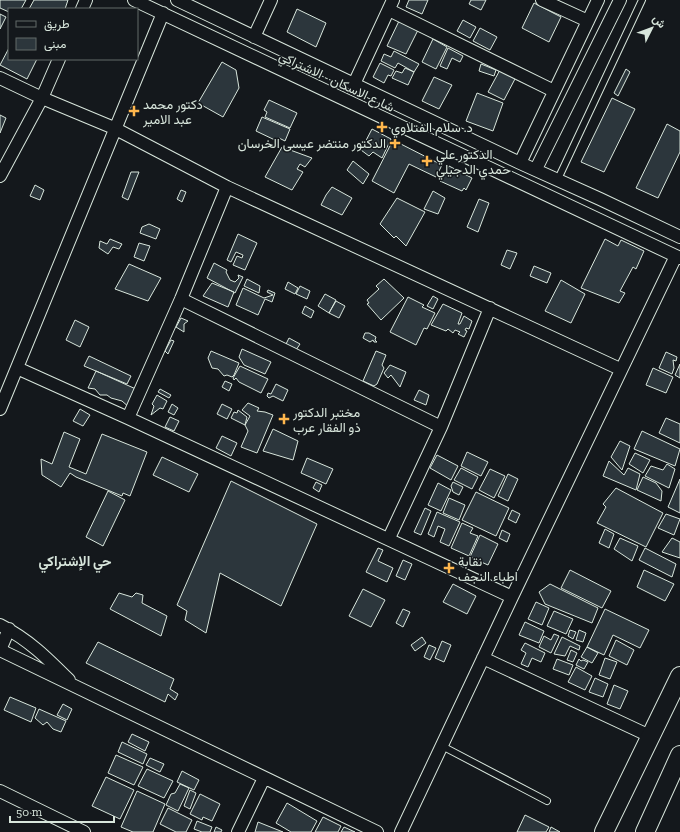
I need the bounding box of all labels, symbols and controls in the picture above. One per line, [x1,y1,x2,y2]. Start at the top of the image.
legend [8,8,138,60]
north arrow [632,8,672,48]
text: ش [650,12,668,31]
text: طريق [44,17,70,32]
text: مبنى [44,37,66,52]
street label: شارع الاسكان - الاشتراكي [275,48,397,118]
place label: دكتور محمد عبد الامير [142,97,203,128]
marker: دكتور محمد عبد الامير [128,105,140,117]
place label: د. سلام الفتلاوي [391,120,473,138]
marker: د. سلام الفتلاوي [376,121,388,133]
place label: الدكتور منتضر عيسى الخرسان [238,136,386,152]
marker: الدكتور منتضر عيسى الخرسان [389,137,401,149]
place label: الدكتور علي حمدي الدجيلي [436,147,511,180]
marker: الدكتور علي حمدي الدجيلي [421,155,433,167]
place label: مختبر الدكتور ذو الفقار عرب [292,405,361,436]
marker: مختبر الدكتور ذو الفقار عرب [278,413,290,425]
district label: حي الإشتراكي [38,553,112,573]
place label: نقابة اطباء النجف [458,554,518,584]
marker: نقابة اطباء النجف [443,562,455,574]
scale bar [10,798,114,824]
text: 50 m [16,805,43,819]

